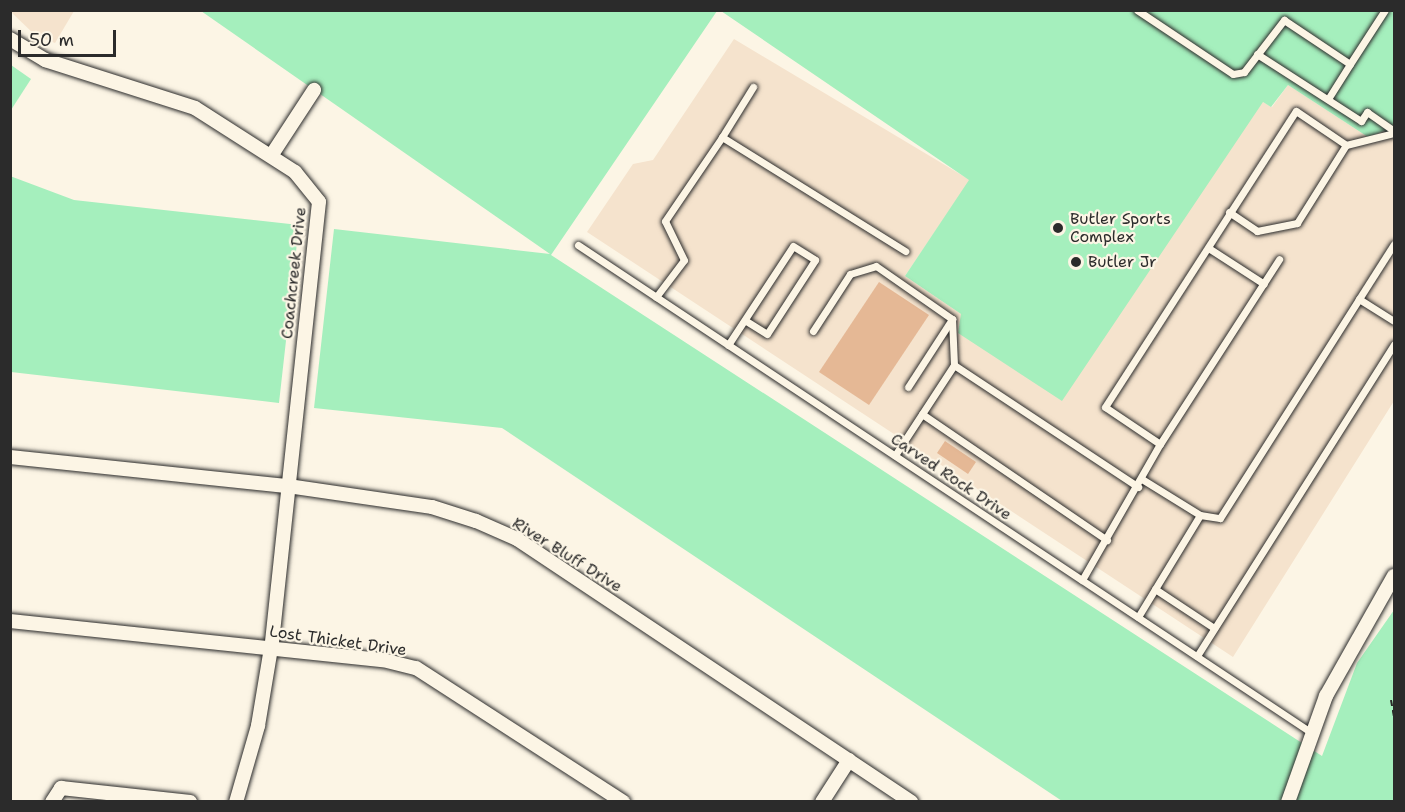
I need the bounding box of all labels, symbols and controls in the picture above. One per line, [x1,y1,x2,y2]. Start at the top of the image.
scale bar [21,18,118,56]
text: 50 m [29,28,74,52]
street label: Coachcreek Drive [278,206,310,340]
place label: Butler Sports Complex [1070,209,1171,247]
marker: Butler Sports Complex [1051,221,1065,235]
place label: Butler Jr [1088,252,1157,272]
marker: Butler Jr [1069,255,1083,269]
street label: Carved Rock Drive [887,429,1015,525]
street label: River Bluff Drive [509,514,625,596]
street label: Lost Thicket Drive [268,622,408,660]

